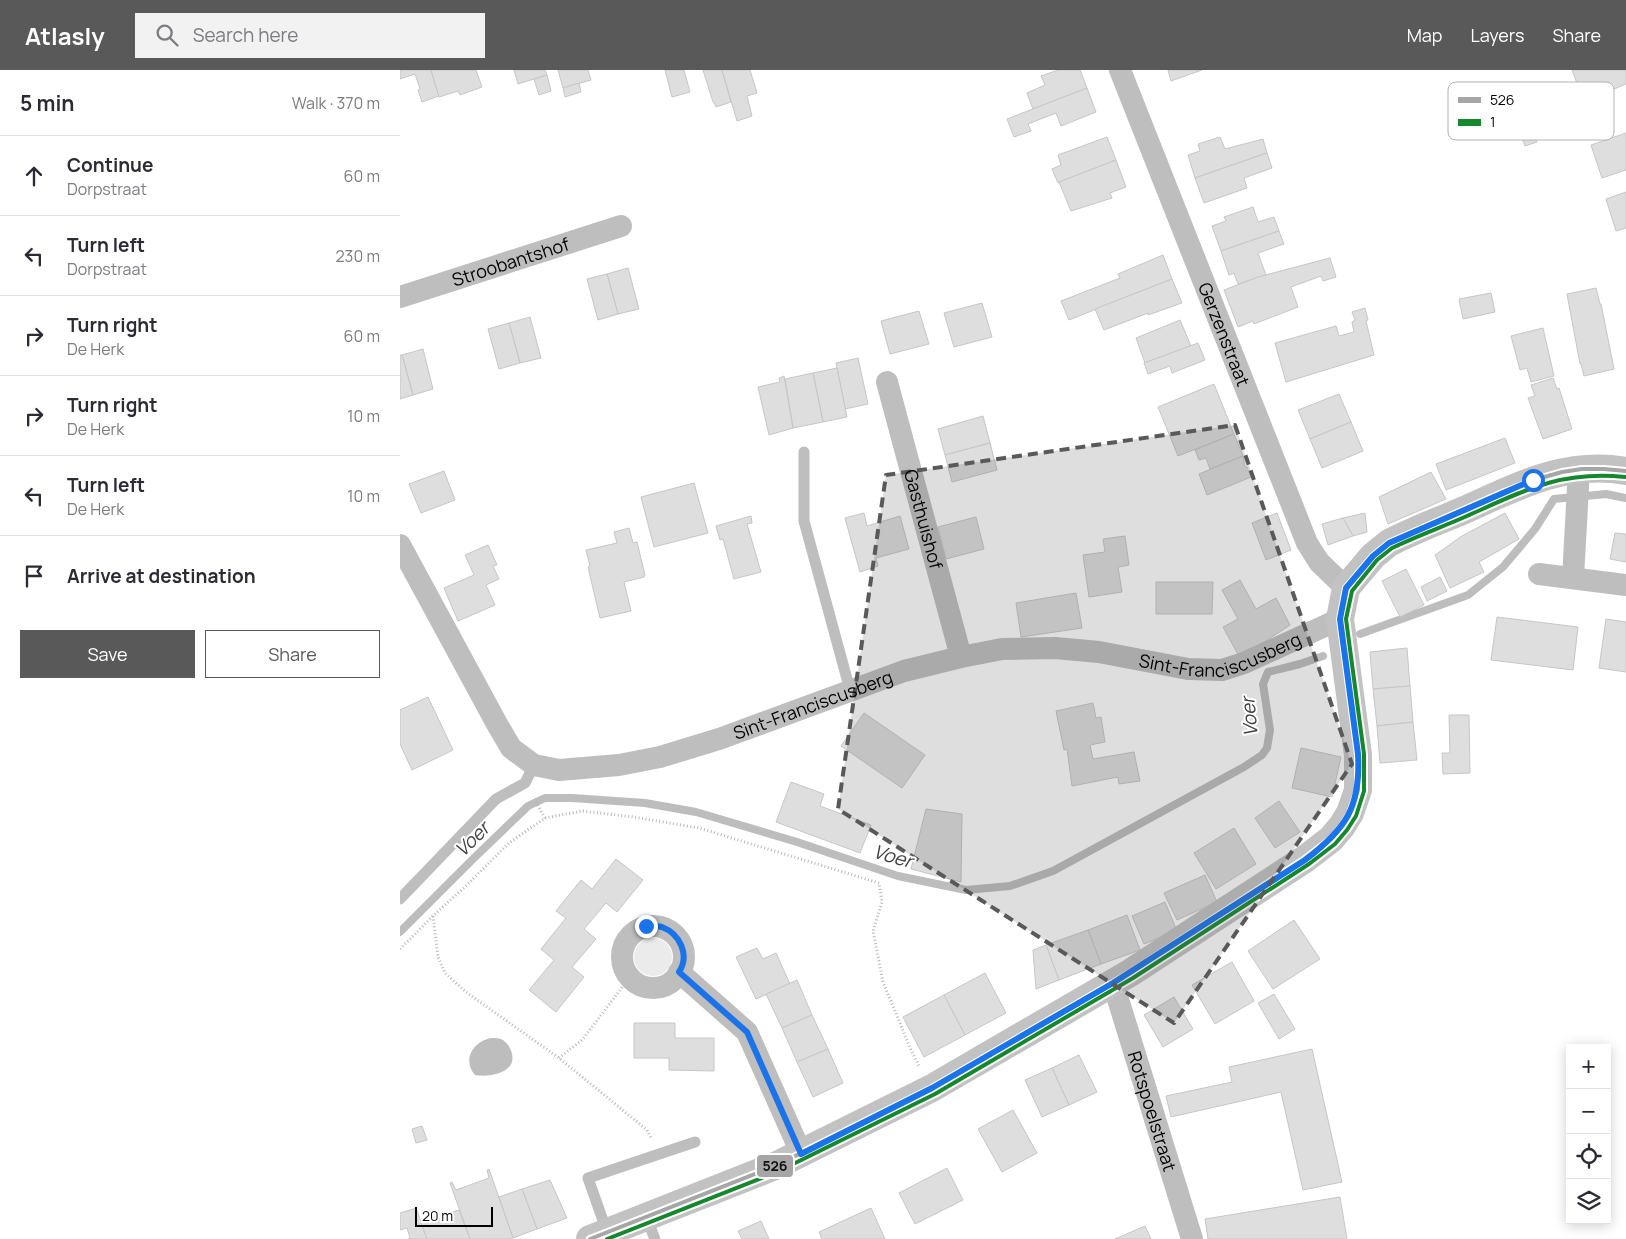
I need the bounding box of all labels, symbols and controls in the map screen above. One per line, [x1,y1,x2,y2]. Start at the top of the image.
search box [135,13,485,58]
text: Atlasly [25,19,105,52]
icon: search [153,21,181,49]
text: Search here [193,22,298,48]
text: Map [1407,23,1442,47]
text: Layers [1470,23,1524,47]
text: Share [1552,23,1601,47]
legend [1448,82,1614,140]
text: 5 min [20,89,74,117]
text: 526 [1490,90,1514,109]
text: Walk · 370 m [292,92,380,114]
text: 1 [1490,112,1495,131]
text: Continue [67,152,153,178]
icon: ahead [20,162,48,190]
text: 60 m [344,165,380,187]
text: Dorpstraat [67,178,147,200]
street label: Stroobantshof [449,231,573,292]
text: Turn left [67,232,145,258]
icon: left [20,242,48,270]
text: 230 m [336,245,380,267]
text: Dorpstraat [67,258,147,280]
street label: Gerzenstraat [1193,279,1256,389]
text: Turn right [67,312,157,338]
icon: right [20,322,48,350]
text: 60 m [344,325,380,347]
text: De Herk [67,338,124,360]
text: Turn right [67,392,157,418]
icon: right [20,402,48,430]
text: 10 m [347,405,380,427]
text: De Herk [67,418,124,440]
street label: Gasthuishof [899,467,949,572]
route start [1522,469,1545,492]
text: Turn left [67,472,145,498]
icon: left [20,482,48,510]
text: 10 m [347,485,380,507]
text: De Herk [67,498,124,520]
icon: arrive [20,562,48,590]
text: Arrive at destination [67,563,256,589]
street label: Sint-Franciscusberg [1137,626,1305,682]
button: Save [20,630,195,678]
button: Share [205,630,380,678]
street label: Sint-Franciscusberg [730,664,896,745]
water label: Voer [1234,694,1264,738]
water label: Voer [449,814,497,862]
water label: Voer [870,838,918,875]
route end [635,915,658,938]
map controls [1566,1044,1611,1224]
button: + [1566,1044,1611,1089]
street label: Rotspoelstraat [1123,1048,1182,1174]
button: − [1566,1089,1611,1134]
button: locate [1566,1134,1611,1179]
line badge: 526 [756,1154,794,1178]
text: 526 [763,1156,787,1175]
button: layers [1566,1179,1611,1224]
scale bar [415,1204,492,1227]
text: 20 m [422,1206,453,1225]

